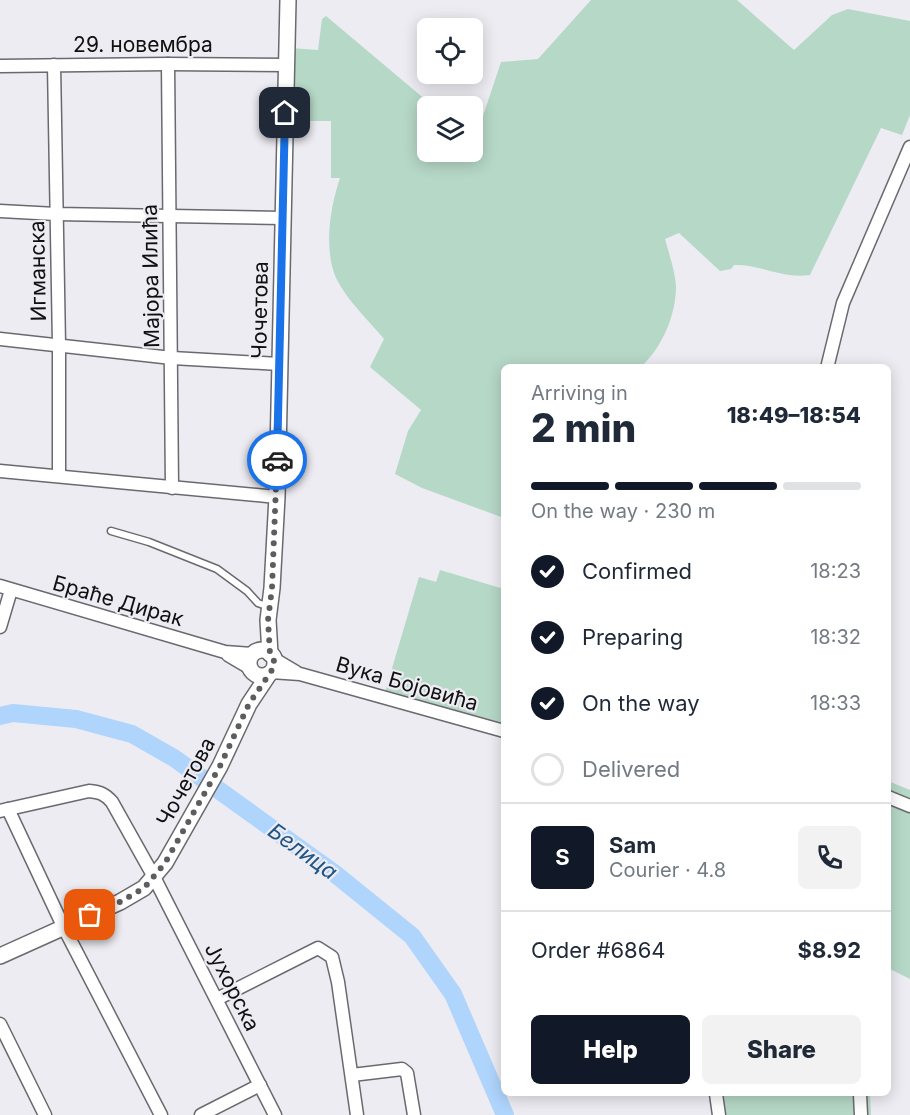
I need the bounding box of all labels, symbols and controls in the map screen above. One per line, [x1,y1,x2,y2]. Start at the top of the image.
map controls [417,18,483,162]
button: locate [417,18,483,84]
street label: 29. новембра [73,32,213,57]
pin [259,87,310,138]
icon: home [268,96,301,129]
button: layers [417,96,483,162]
street label: Мајора Илића [137,204,164,348]
street label: Игманска [24,220,51,322]
street label: Чочетова [246,261,273,359]
text: Arriving in [531,381,628,405]
text: 18:49–18:54 [727,402,861,428]
text: 2 min [531,404,636,451]
courier [247,430,307,490]
icon: car [261,444,294,477]
text: On the way · 230 m [531,499,715,523]
icon: check [531,555,564,588]
text: Confirmed [582,558,692,584]
text: 18:23 [810,559,861,583]
street label: Браће Дирак [50,570,187,631]
icon: check [531,621,564,654]
text: Preparing [582,624,683,650]
text: 18:32 [810,625,861,649]
street label: Вука Бојовића [333,651,481,716]
icon: check [531,687,564,720]
text: On the way [582,690,700,716]
text: 18:33 [810,691,861,715]
street label: Чочетова [151,733,220,830]
text: Delivered [582,756,680,782]
water label: Белица [263,817,343,885]
button: phone [798,826,861,889]
text: Sam [609,832,656,858]
text: S [555,844,570,870]
text: Courier · 4.8 [609,858,726,882]
pin [64,889,115,940]
icon: bag [73,898,106,931]
text: Order #6864 [531,937,666,963]
text: $8.92 [798,937,861,963]
street label: Јухорска [200,939,265,1035]
button: Help [531,1015,690,1084]
button: Share [702,1015,861,1084]

